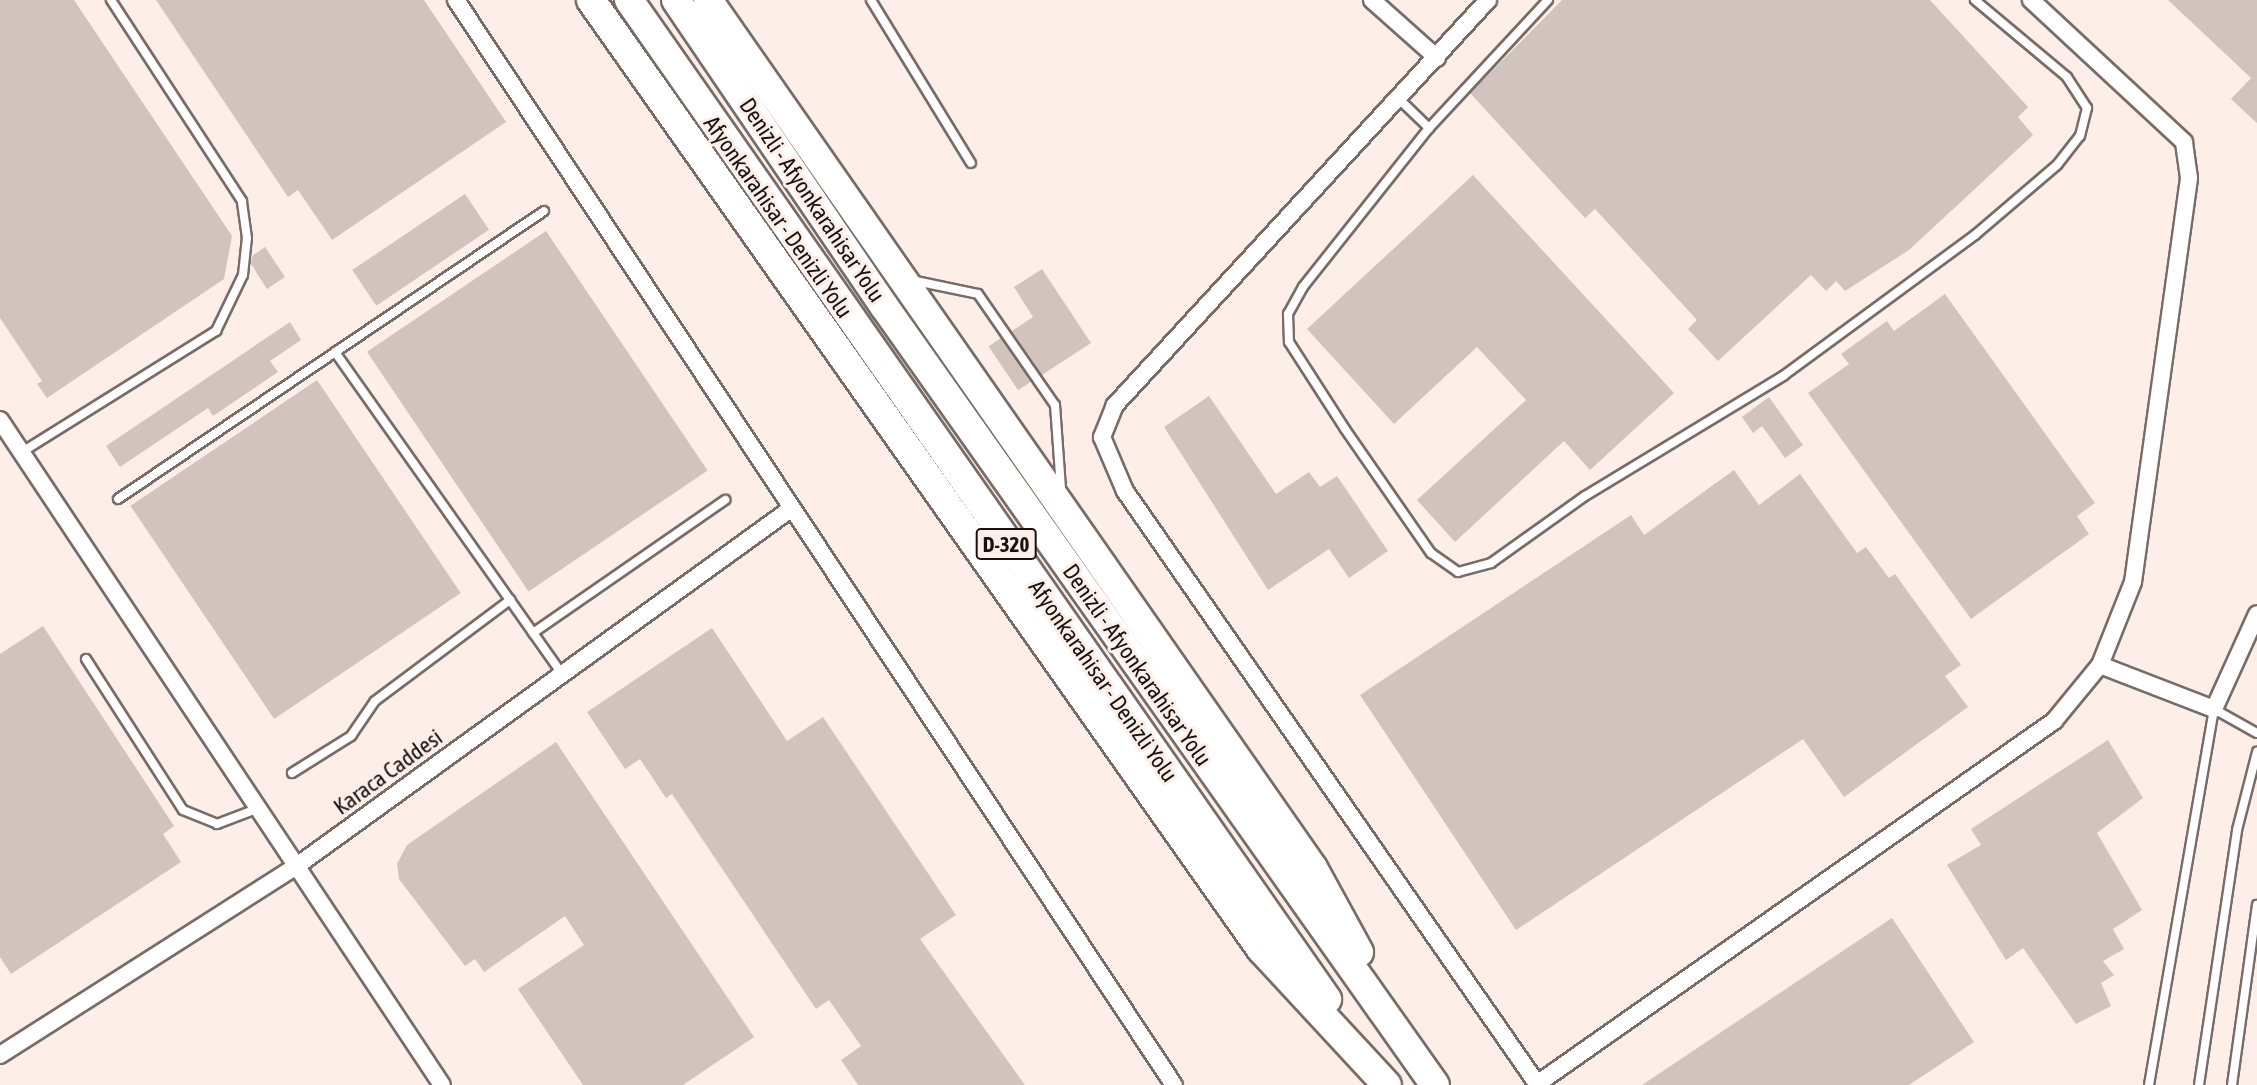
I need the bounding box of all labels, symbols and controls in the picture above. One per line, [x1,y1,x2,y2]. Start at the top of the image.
street label: Denizli - Afyonkarahisar Yolu [733,93,891,307]
street label: Afyonkarahisar - Denizli Yolu [698,111,858,323]
road number: D-320 [974,526,1038,562]
street label: Denizli - Afyonkarahisar Yolu [1057,559,1217,771]
street label: Afyonkarahisar - Denizli Yolu [1023,575,1183,787]
street label: Karaca Caddesi [328,723,448,821]

